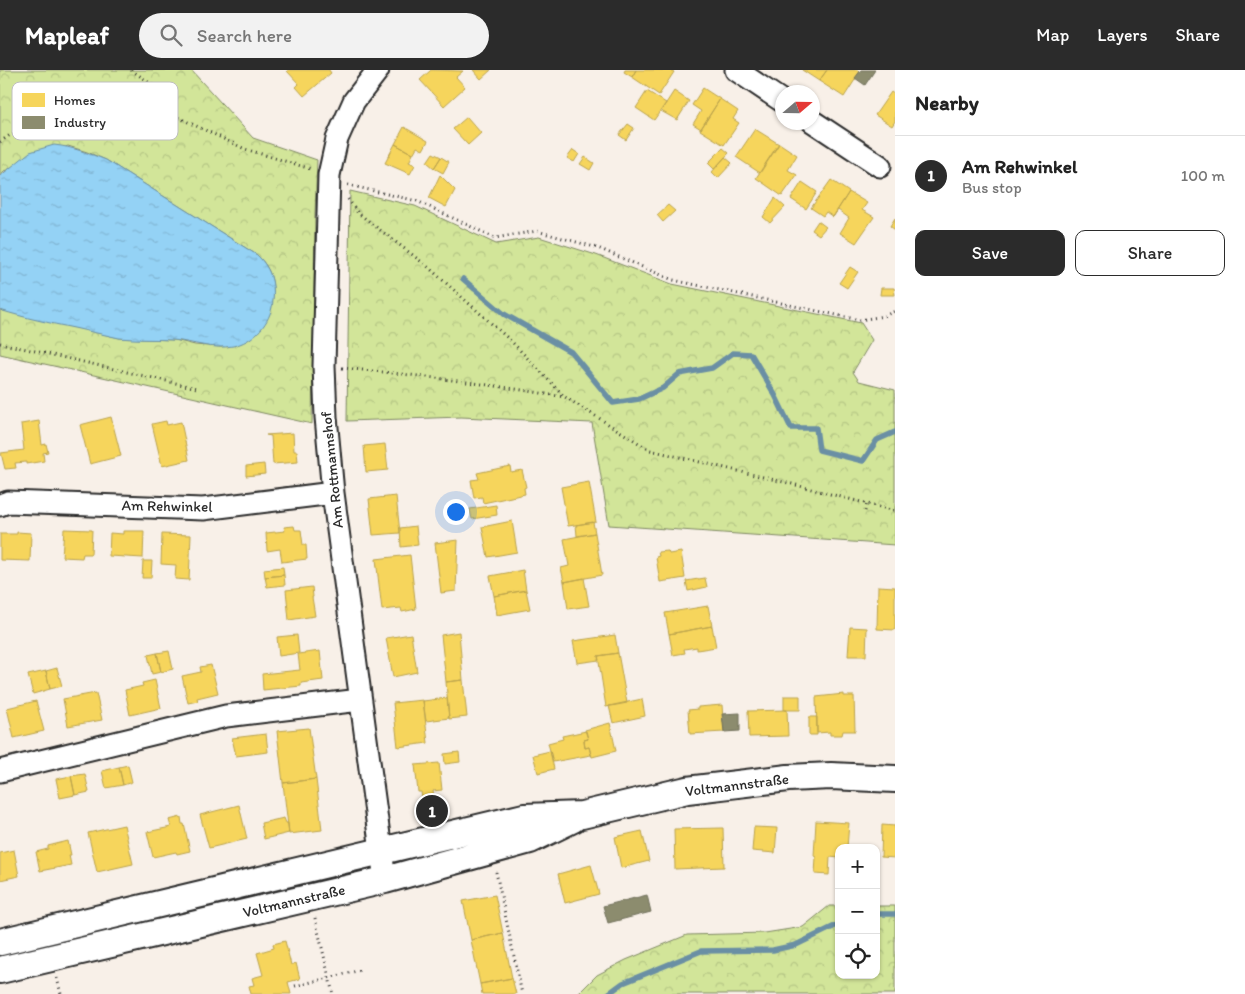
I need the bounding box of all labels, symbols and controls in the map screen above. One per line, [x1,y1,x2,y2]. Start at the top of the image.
search box [139,13,489,58]
text: Mapleaf [25,21,109,50]
icon: search [157,21,185,49]
text: Search here [197,24,292,47]
text: Map [1036,24,1069,46]
text: Layers [1097,24,1147,46]
text: Share [1175,24,1220,46]
legend [12,82,178,140]
north arrow [775,85,820,130]
text: Nearby [915,90,979,115]
text: Homes [54,92,96,109]
text: Industry [54,114,106,131]
text: Am Rehwinkel [962,155,1077,178]
text: 1 [927,166,935,185]
text: 100 m [1181,166,1225,185]
text: Bus stop [962,178,1022,197]
button: Save [915,230,1065,276]
button: Share [1075,230,1225,276]
street label: Am Rottmannshof [317,410,347,529]
street label: Am Rehwinkel [121,496,213,516]
your location [443,499,469,525]
street label: Voltmannstraße [684,770,790,800]
pin: 1 [416,792,448,830]
map controls [835,844,880,979]
button: + [835,844,880,889]
street label: Voltmannstraße [241,880,347,922]
button: − [835,889,880,934]
button: locate [835,934,880,979]

